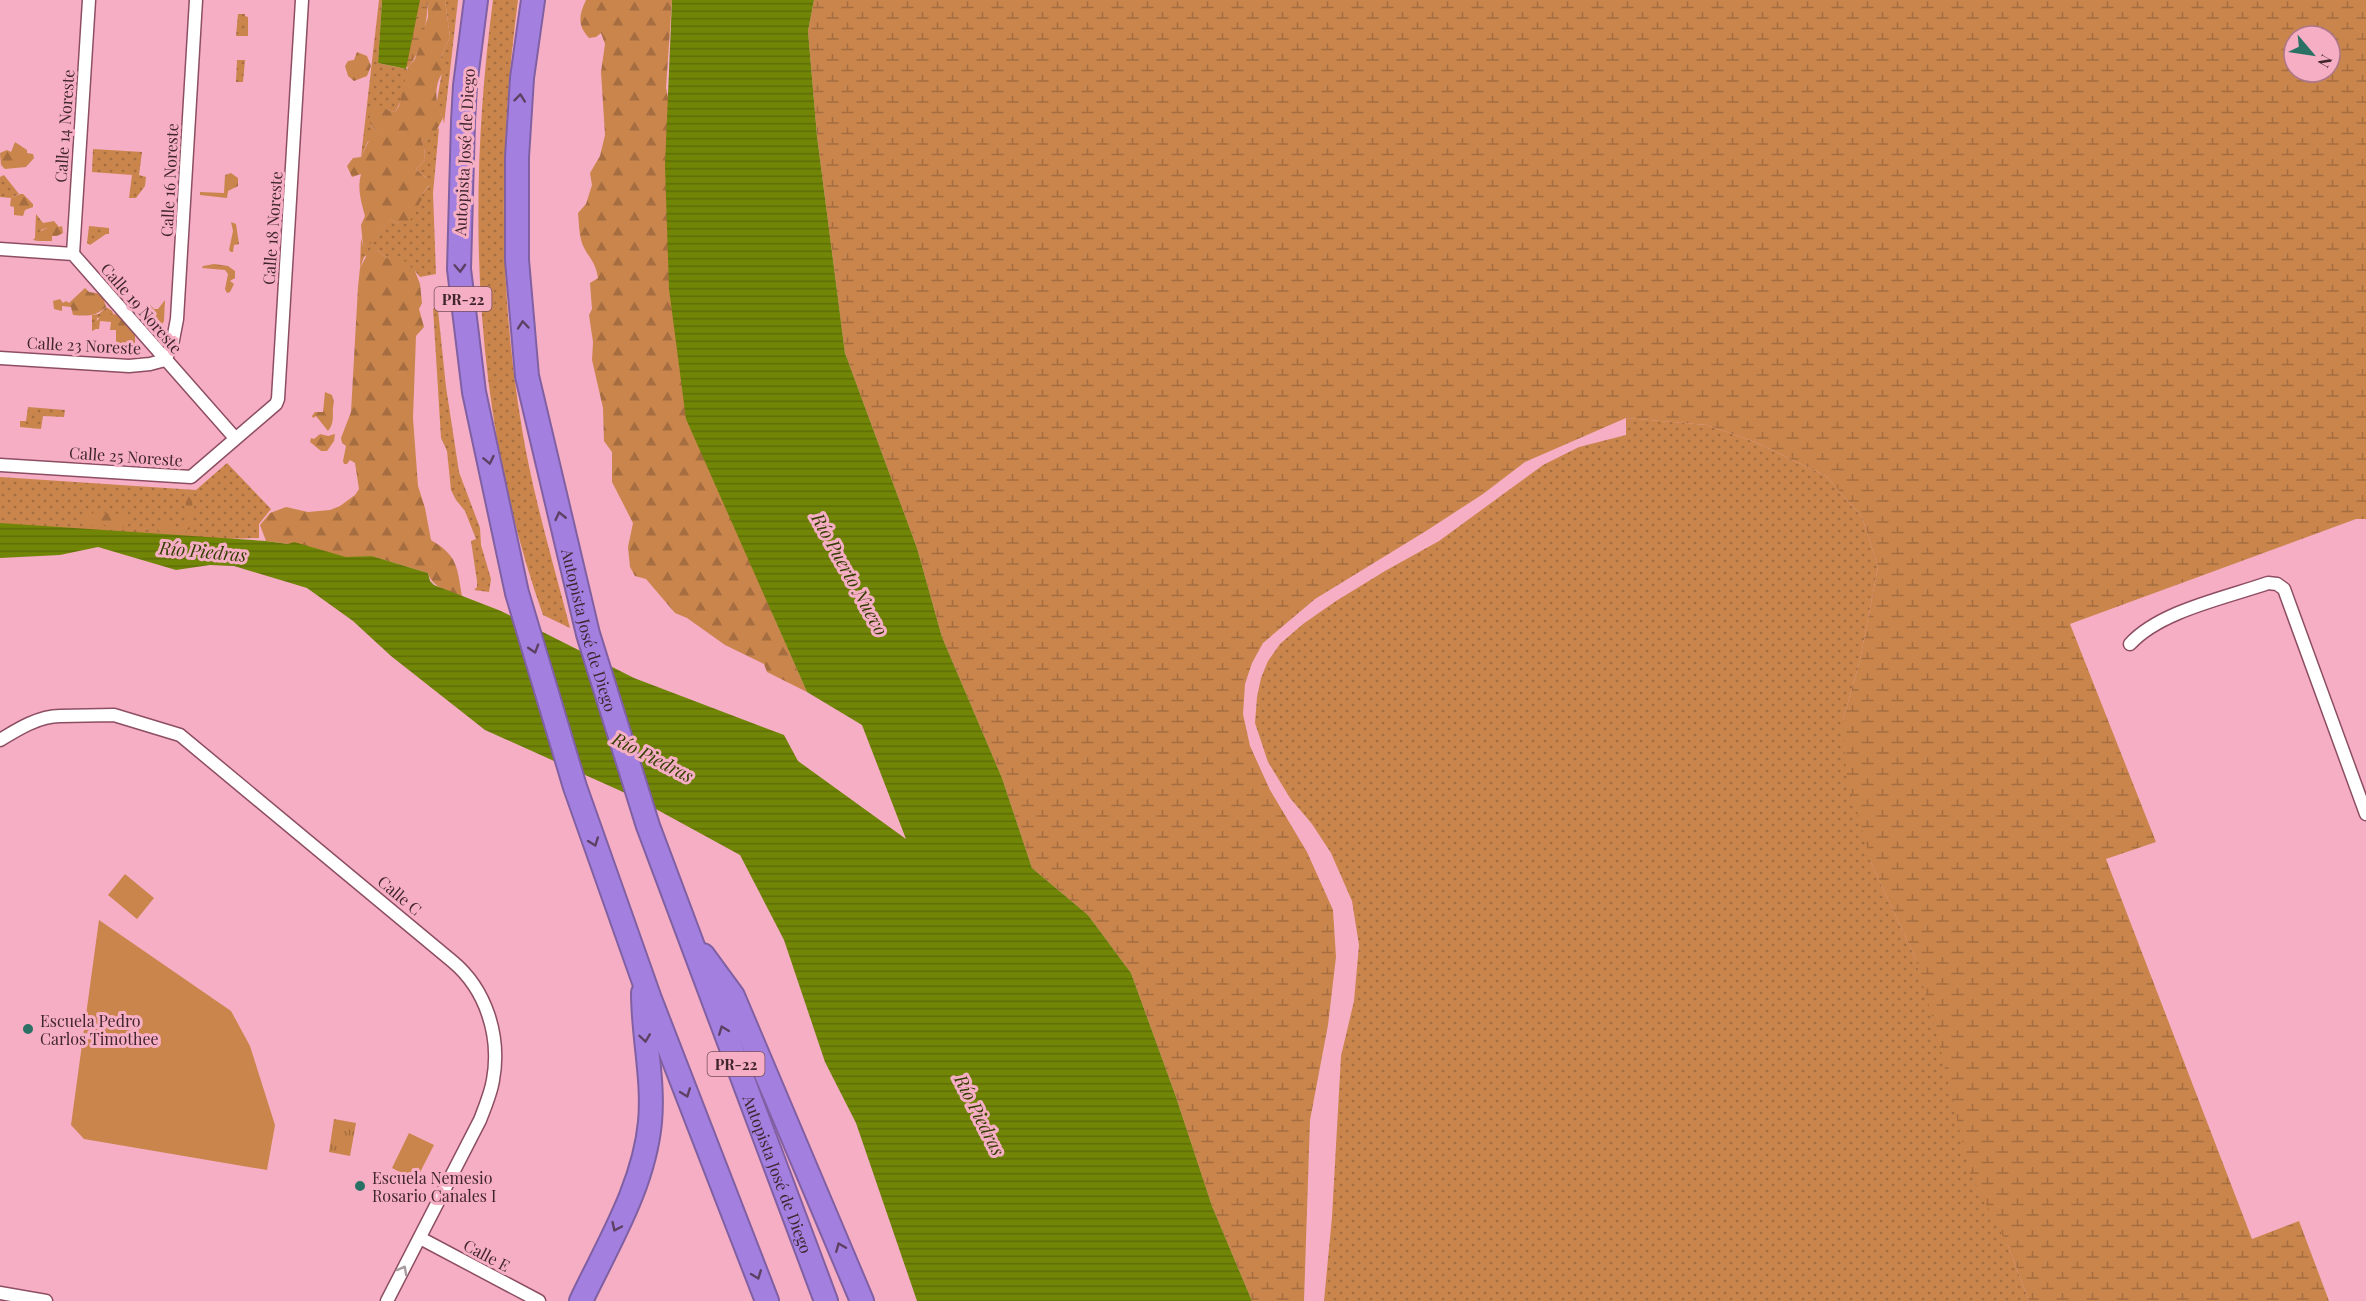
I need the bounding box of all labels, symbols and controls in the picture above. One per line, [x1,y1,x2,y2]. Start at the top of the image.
north arrow [2282,24,2342,84]
text: N [2313,51,2338,72]
street label: Autopista José de Diego [449,68,479,237]
street label: Calle 14 Noreste [50,69,78,183]
one-way arrow [513,94,526,103]
street label: Calle 16 Noreste [156,123,182,237]
street label: Calle 18 Noreste [258,170,286,286]
street label: Calle 19 Noreste [97,258,187,358]
one-way arrow [454,263,467,272]
road number: PR-22 [434,287,492,311]
one-way arrow [517,320,530,329]
street label: Calle 23 Noreste [26,332,142,358]
street label: Calle 25 Noreste [69,442,183,470]
one-way arrow [482,455,495,465]
water label: Río Puerto Nuevo [806,508,894,640]
one-way arrow [555,511,568,521]
water label: Río Piedras [157,535,248,567]
street label: Autopista José de Diego [557,546,622,714]
one-way arrow [527,643,539,654]
water label: Río Piedras [608,726,698,788]
one-way arrow [587,836,600,847]
street label: Calle C [374,871,426,919]
place label: Escuela Pedro Carlos Timothee [40,1010,159,1049]
marker: Escuela Pedro Carlos Timothee [21,1022,35,1036]
one-way arrow [718,1026,730,1037]
one-way arrow [638,1033,650,1043]
road number: PR-22 [708,1052,764,1076]
water label: Río Piedras [949,1070,1011,1160]
one-way arrow [679,1087,692,1098]
street label: Autopista José de Diego [739,1091,818,1256]
place label: Escuela Nemesio Rosario Canales I [372,1167,496,1206]
marker: Escuela Nemesio Rosario Canales I [353,1179,367,1193]
one-way arrow [612,1220,624,1231]
street label: Calle E [460,1234,514,1276]
one-way arrow [835,1242,847,1253]
one-way arrow [396,1265,407,1276]
one-way arrow [749,1269,762,1280]

